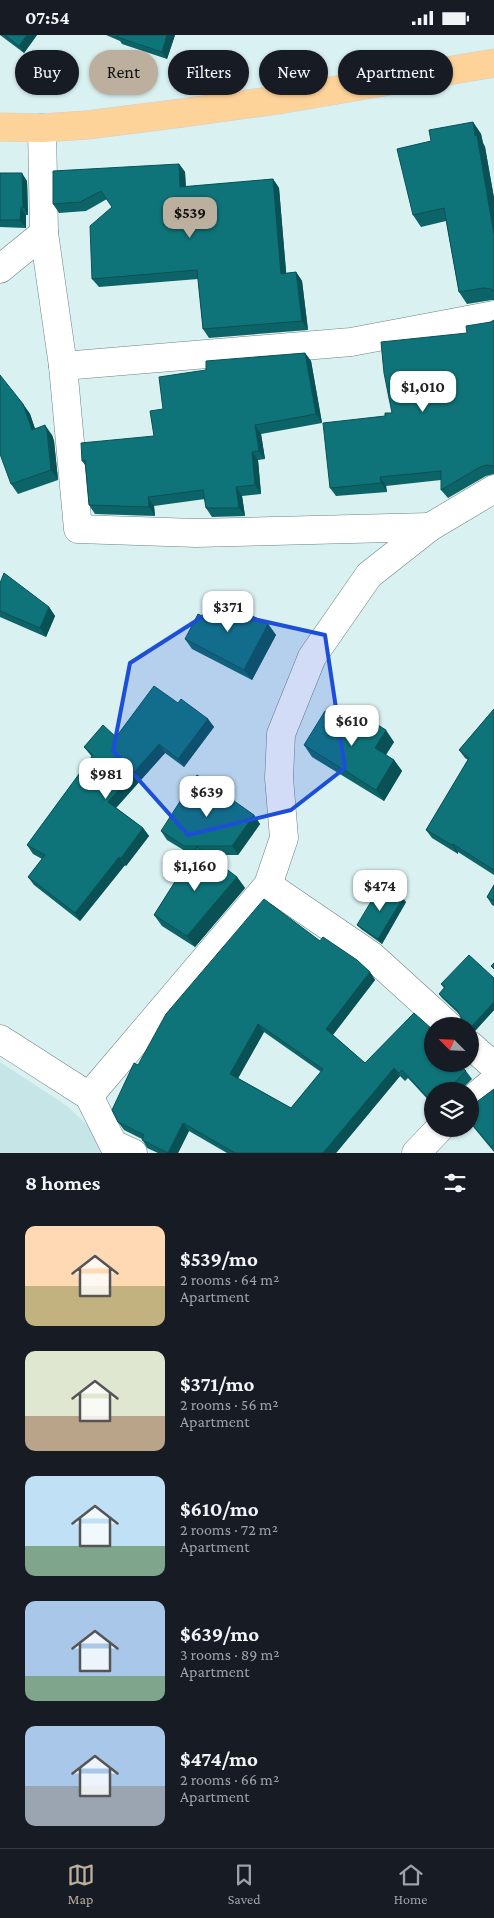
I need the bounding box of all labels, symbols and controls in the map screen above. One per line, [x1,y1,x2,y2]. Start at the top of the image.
text: 07:54 [25,7,70,28]
chip: Buy [15,50,79,95]
chip: Rent [89,50,158,95]
chip: Filters [168,50,249,95]
chip: New [259,50,328,95]
chip: Apartment [338,50,453,95]
pin: $539 [160,197,220,239]
text: $539 [174,204,206,221]
pin: $1,010 [382,371,464,413]
text: $1,010 [401,378,445,395]
pin: $371 [198,591,258,633]
text: $371 [213,598,243,615]
pin: $610 [322,705,382,747]
text: $610 [336,712,368,729]
pin: $981 [76,757,136,800]
text: $981 [90,765,122,782]
pin: $639 [177,775,237,818]
text: $639 [190,783,224,800]
pin: $1,160 [154,849,236,892]
text: $1,160 [174,857,216,874]
pin: $474 [350,869,410,912]
text: $474 [364,877,396,894]
north arrow [424,1017,479,1073]
map controls [424,1017,479,1137]
button: layers [424,1082,479,1137]
icon: filters [441,1169,469,1197]
text: 8 homes [25,1171,100,1195]
icon: home [65,1246,125,1306]
text: $539/mo [180,1247,258,1271]
text: 2 rooms · 64 m² [180,1271,279,1288]
text: Apartment [180,1288,250,1305]
icon: home [65,1371,125,1431]
text: $371/mo [180,1372,255,1396]
text: 2 rooms · 56 m² [180,1396,279,1413]
text: Apartment [180,1413,250,1430]
icon: home [65,1496,125,1556]
text: $610/mo [180,1497,259,1521]
text: 2 rooms · 72 m² [180,1521,278,1538]
text: Apartment [180,1538,250,1555]
icon: home [65,1621,125,1681]
text: $639/mo [180,1622,259,1646]
text: 3 rooms · 89 m² [180,1646,279,1663]
text: Apartment [180,1663,250,1680]
icon: home [65,1746,125,1806]
text: $474/mo [180,1747,258,1771]
text: 2 rooms · 66 m² [180,1771,279,1788]
text: Apartment [180,1788,250,1805]
tab: Map [67,1861,95,1907]
tab: Saved [228,1861,261,1907]
tab: Home [394,1861,427,1907]

